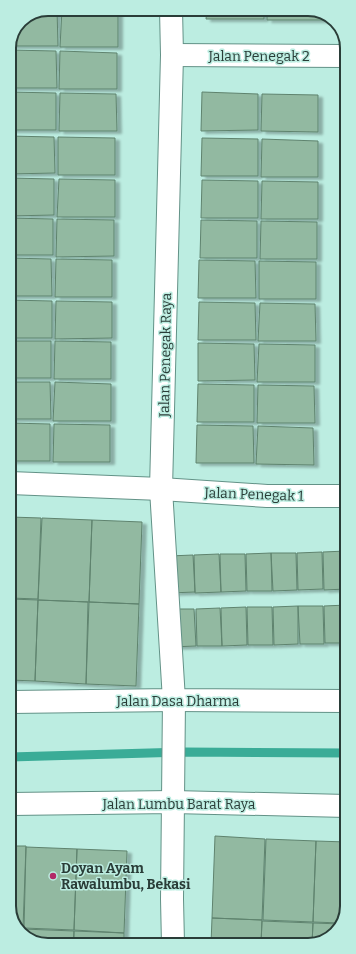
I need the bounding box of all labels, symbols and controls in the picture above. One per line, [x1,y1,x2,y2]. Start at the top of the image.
street label: Jalan Penegak 2 [207,48,310,65]
street label: Jalan Penegak Raya [156,292,175,418]
street label: Jalan Penegak 1 [203,484,304,505]
street label: Jalan Dasa Dharma [115,693,240,710]
street label: Jalan Lumbu Barat Raya [102,796,256,813]
place label: Doyan Ayam Rawalumbu, Bekasi [61,860,191,893]
marker: Doyan Ayam Rawalumbu, Bekasi [48,871,58,881]

